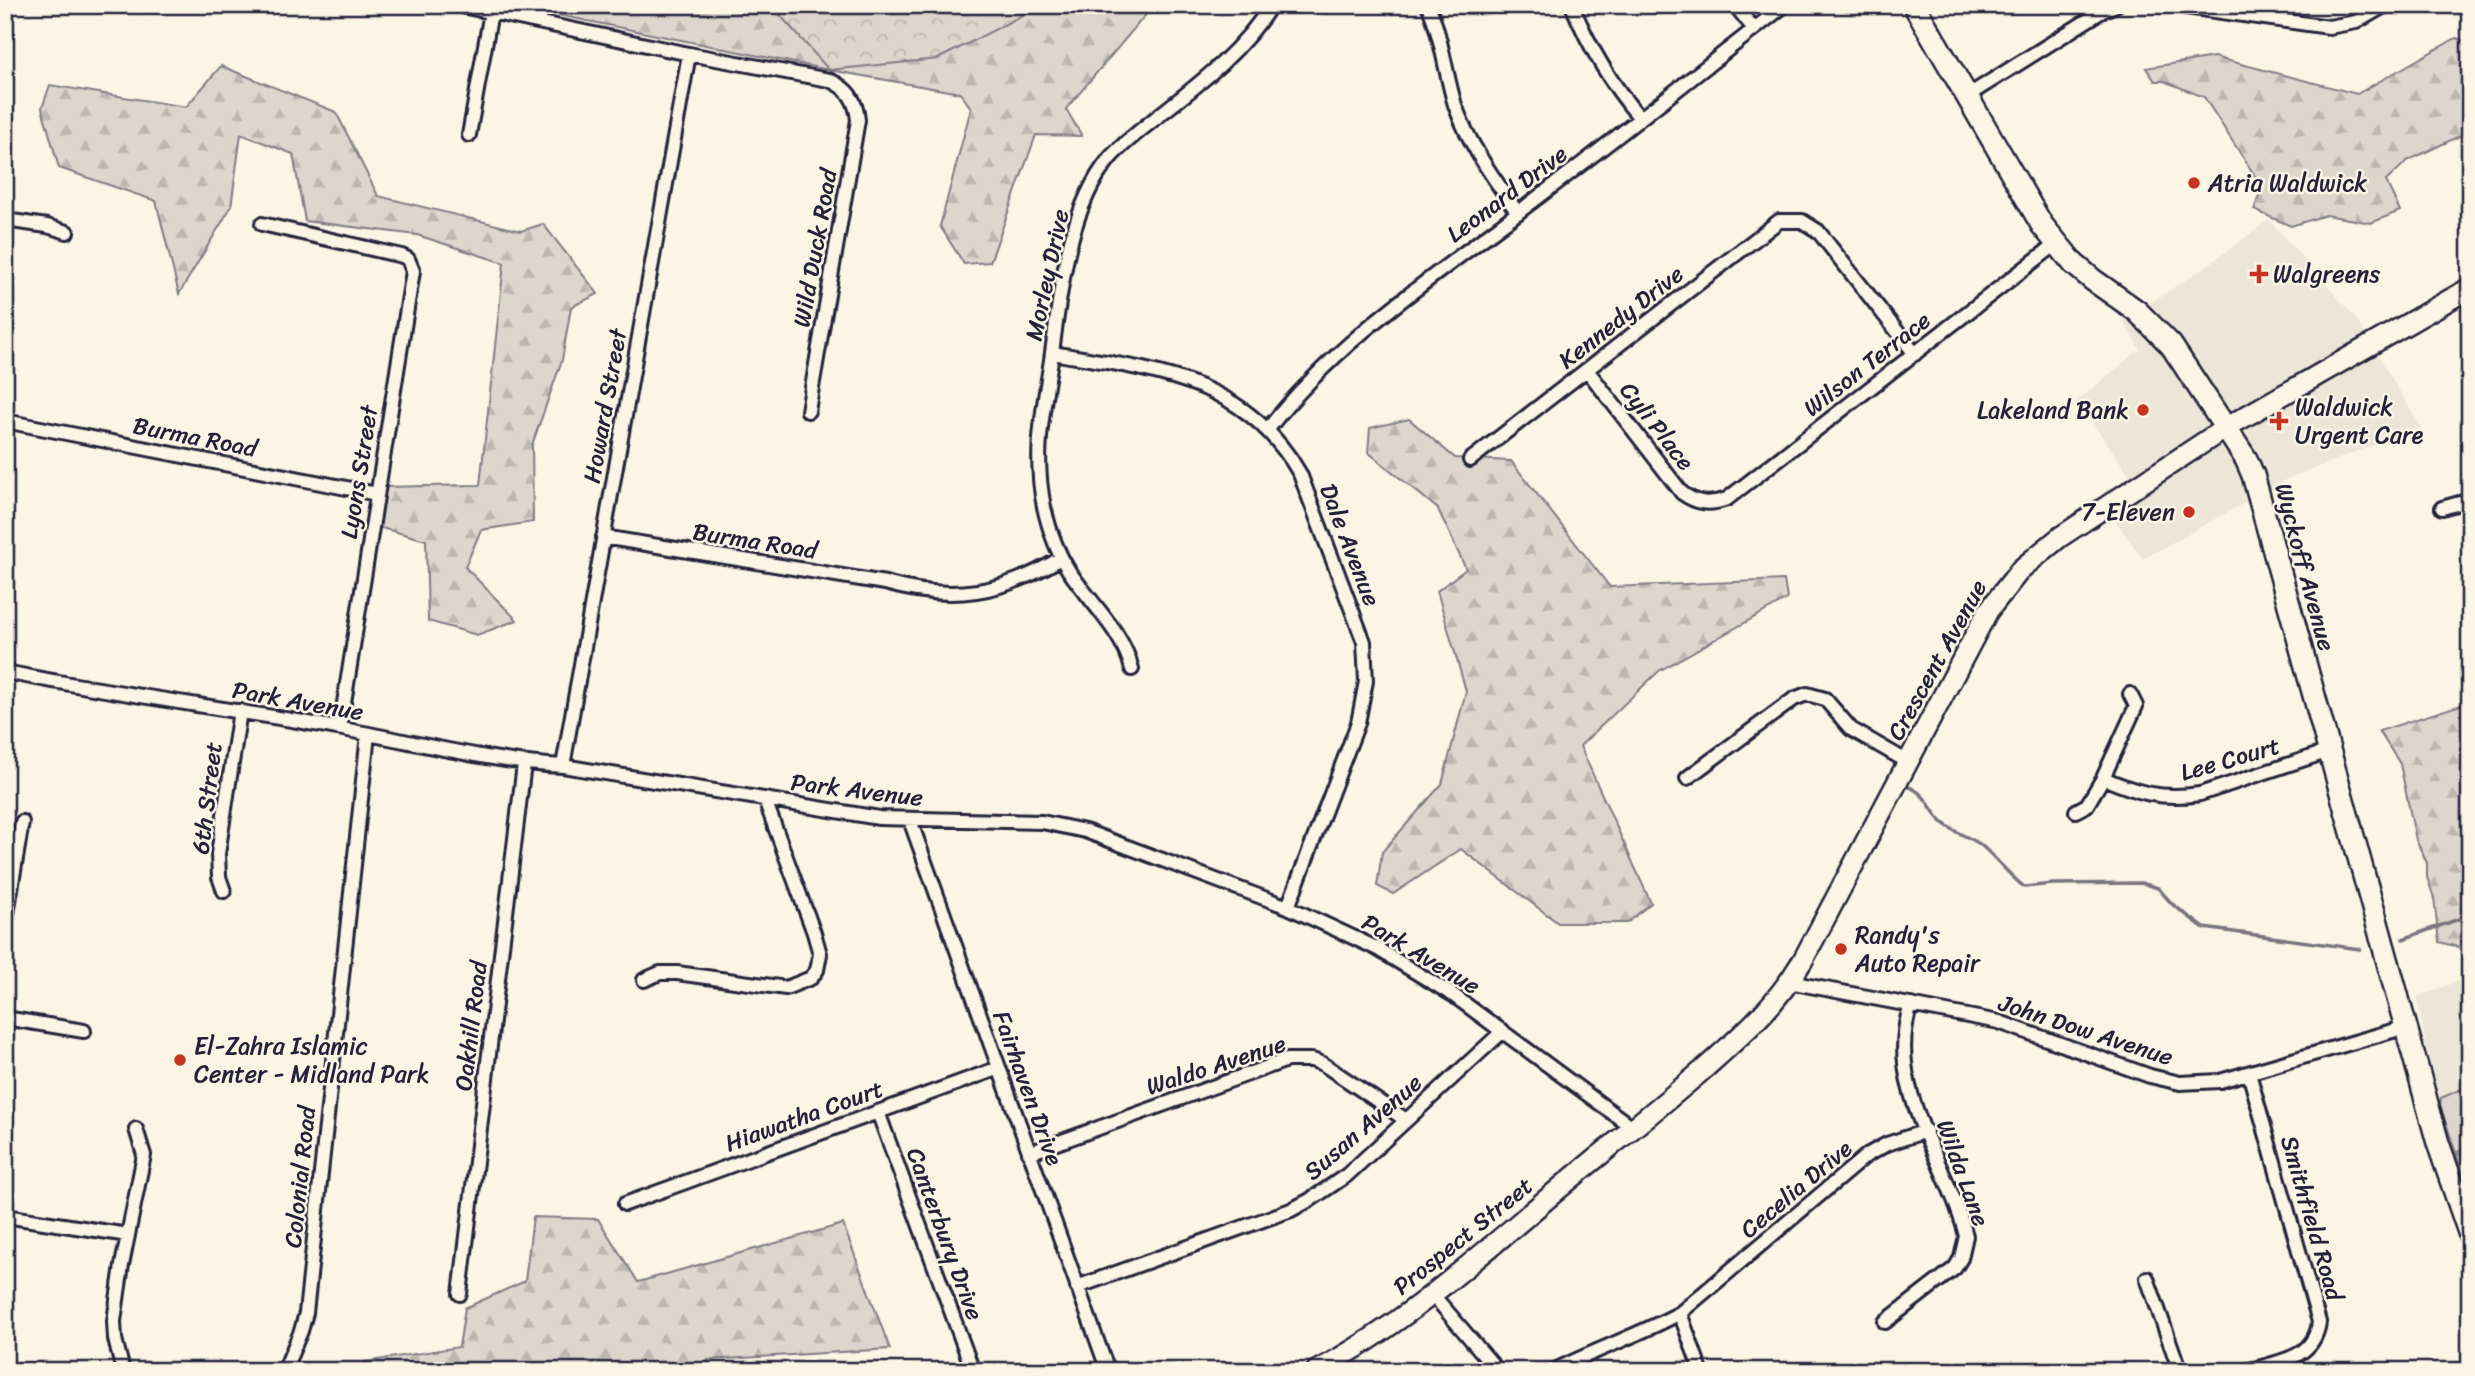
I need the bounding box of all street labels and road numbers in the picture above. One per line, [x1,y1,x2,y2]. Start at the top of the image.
street label: Leonard Drive [1437,134,1577,254]
street label: Wild Duck Road [780,164,850,330]
street label: Morley Drive [1013,205,1081,345]
street label: Kennedy Drive [1549,254,1693,380]
street label: Wilson Terrace [1794,300,1940,428]
street label: Howard Street [571,324,639,487]
street label: Cyli Place [1609,372,1706,480]
street label: Lyons Street [328,401,390,542]
street label: Burma Road [129,404,262,470]
street label: Dale Avenue [1307,477,1393,613]
street label: Wyckoff Avenue [2262,478,2348,656]
street label: Burma Road [690,510,822,572]
street label: Crescent Avenue [1875,572,1999,748]
street label: Park Avenue [229,669,367,733]
street label: Lee Court [2175,725,2285,793]
street label: 6th Street [179,740,235,856]
street label: Park Avenue [789,761,925,819]
street label: Park Avenue [1353,902,1489,1006]
street label: Oakhill Road [442,957,500,1093]
street label: John Dow Avenue [1992,982,2179,1078]
street label: Fairhaven Drive [980,1004,1076,1172]
street label: Waldo Avenue [1141,1023,1291,1107]
street label: Susan Avenue [1294,1063,1432,1191]
street label: Hiawatha Court [719,1068,889,1164]
street label: Colonial Road [272,1102,329,1250]
street label: Wilda Lane [1924,1113,2002,1233]
street label: Cecelia Drive [1730,1129,1862,1249]
street label: Smithfield Road [2268,1130,2356,1307]
street label: Canterbury Drive [894,1142,996,1326]
street label: Prospect Street [1383,1166,1543,1306]

